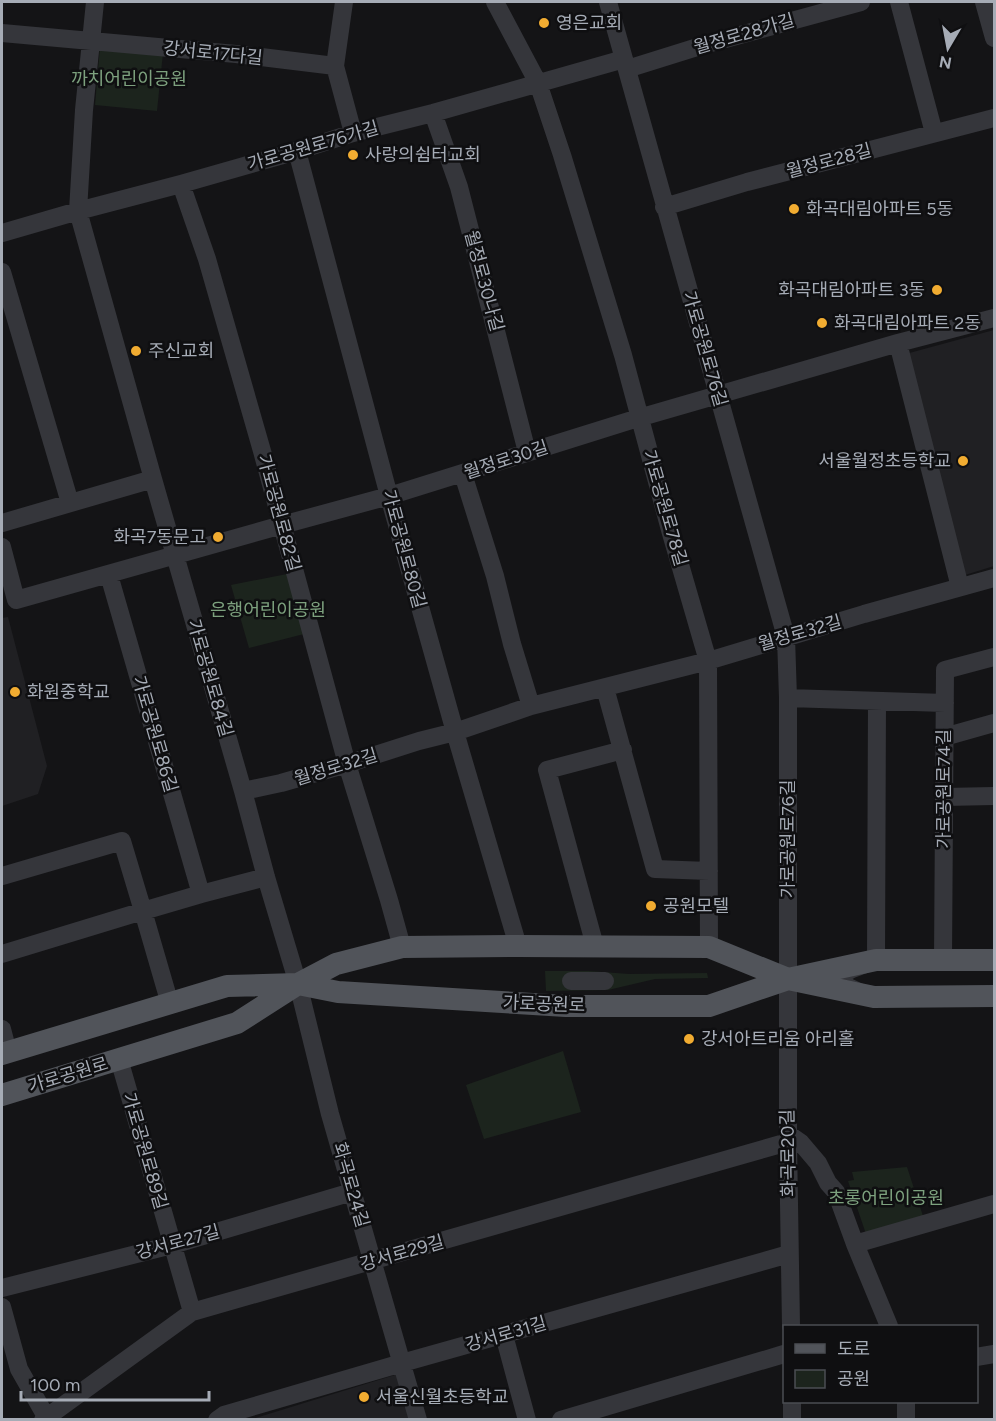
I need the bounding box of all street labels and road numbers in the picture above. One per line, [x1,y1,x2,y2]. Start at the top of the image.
street label: 월정로28가길 [691,9,797,59]
street label: 강서로17다길 [162,37,264,69]
street label: 가로공원로76가길 [245,117,381,175]
street label: 월정로28길 [784,139,874,183]
street label: 월정로30나길 [460,228,508,334]
street label: 가로공원로76길 [678,289,732,409]
street label: 월정로30길 [461,436,551,484]
street label: 가로공원로78길 [638,447,692,569]
street label: 가로공원로82길 [253,452,305,574]
street label: 가로공원로80길 [378,487,430,611]
street label: 월정로32길 [756,611,844,655]
street label: 가로공원로84길 [183,617,237,739]
street label: 가로공원로86길 [128,673,182,795]
street label: 가로공원로74길 [933,729,955,849]
street label: 월정로32길 [292,744,380,790]
street label: 가로공원로76길 [777,779,799,899]
street label: 가로공원로 [502,992,586,1016]
street label: 가로공원로 [25,1052,111,1098]
street label: 가로공원로89길 [118,1090,172,1212]
street label: 화곡로20길 [776,1109,800,1197]
street label: 화곡로24길 [328,1140,374,1230]
street label: 강서로27길 [134,1220,222,1264]
street label: 강서로29길 [357,1231,447,1275]
street label: 강서로31길 [463,1312,549,1356]

